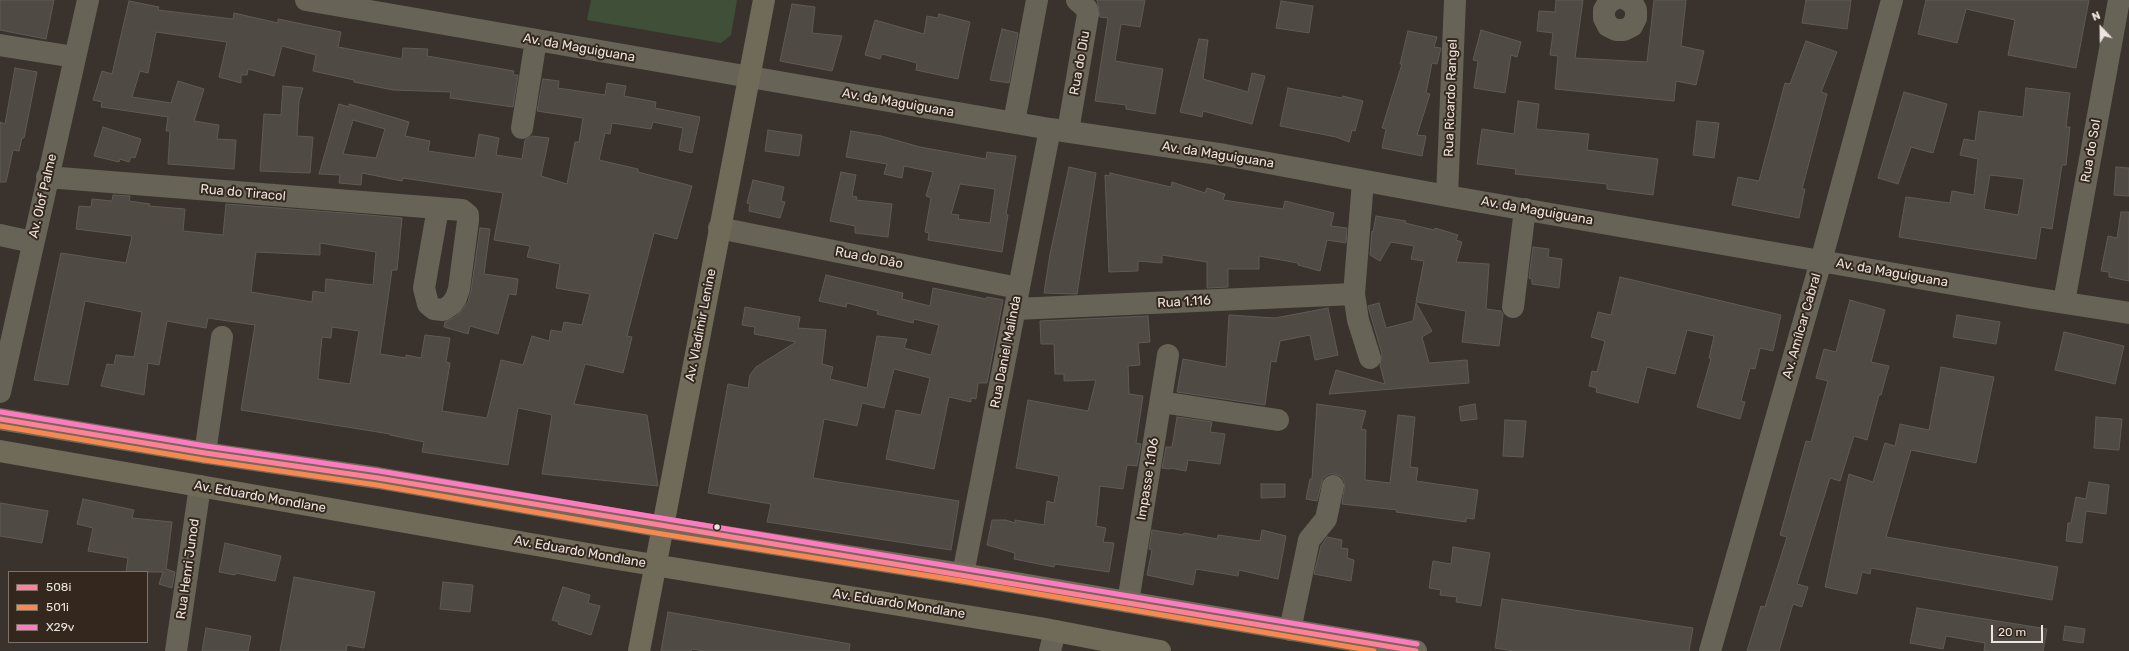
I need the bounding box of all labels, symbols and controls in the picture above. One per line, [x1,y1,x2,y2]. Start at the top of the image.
north arrow [2081,8,2121,48]
text: N [2090,9,2102,24]
street label: Av. da Maguiguana [522,30,636,66]
street label: Rua do Diu [1067,30,1093,96]
street label: Rua Ricardo Rangel [1441,39,1461,157]
street label: Av. da Maguiguana [841,85,955,121]
street label: Rua do Sol [2078,118,2104,184]
street label: Av. da Maguiguana [1161,138,1275,172]
street label: Av. Olof Palme [26,152,60,240]
street label: Rua do Tiracol [200,182,286,204]
street label: Av. da Maguiguana [1480,193,1594,229]
street label: Rua do Dão [834,244,904,272]
street label: Av. da Maguiguana [1835,255,1949,291]
street label: Av. Vladimir Lenine [682,267,720,383]
street label: Av. Amílcar Cabral [1779,271,1825,381]
street label: Rua 1.116 [1157,293,1211,311]
street label: Rua Daniel Malinda [987,295,1025,409]
street label: Impasse 1.106 [1134,437,1162,521]
street label: Av. Eduardo Mondlane [193,478,327,516]
street label: Rua Henri Junod [173,518,203,620]
unlabelled marker [712,522,722,532]
street label: Av. Eduardo Mondlane [513,533,647,571]
legend [8,571,148,643]
text: 508i [46,580,71,594]
street label: Av. Eduardo Mondlane [832,586,966,622]
text: 501i [46,600,69,614]
scale bar [1993,617,2045,643]
text: X29v [46,620,74,634]
text: 20 m [1998,625,2026,639]

